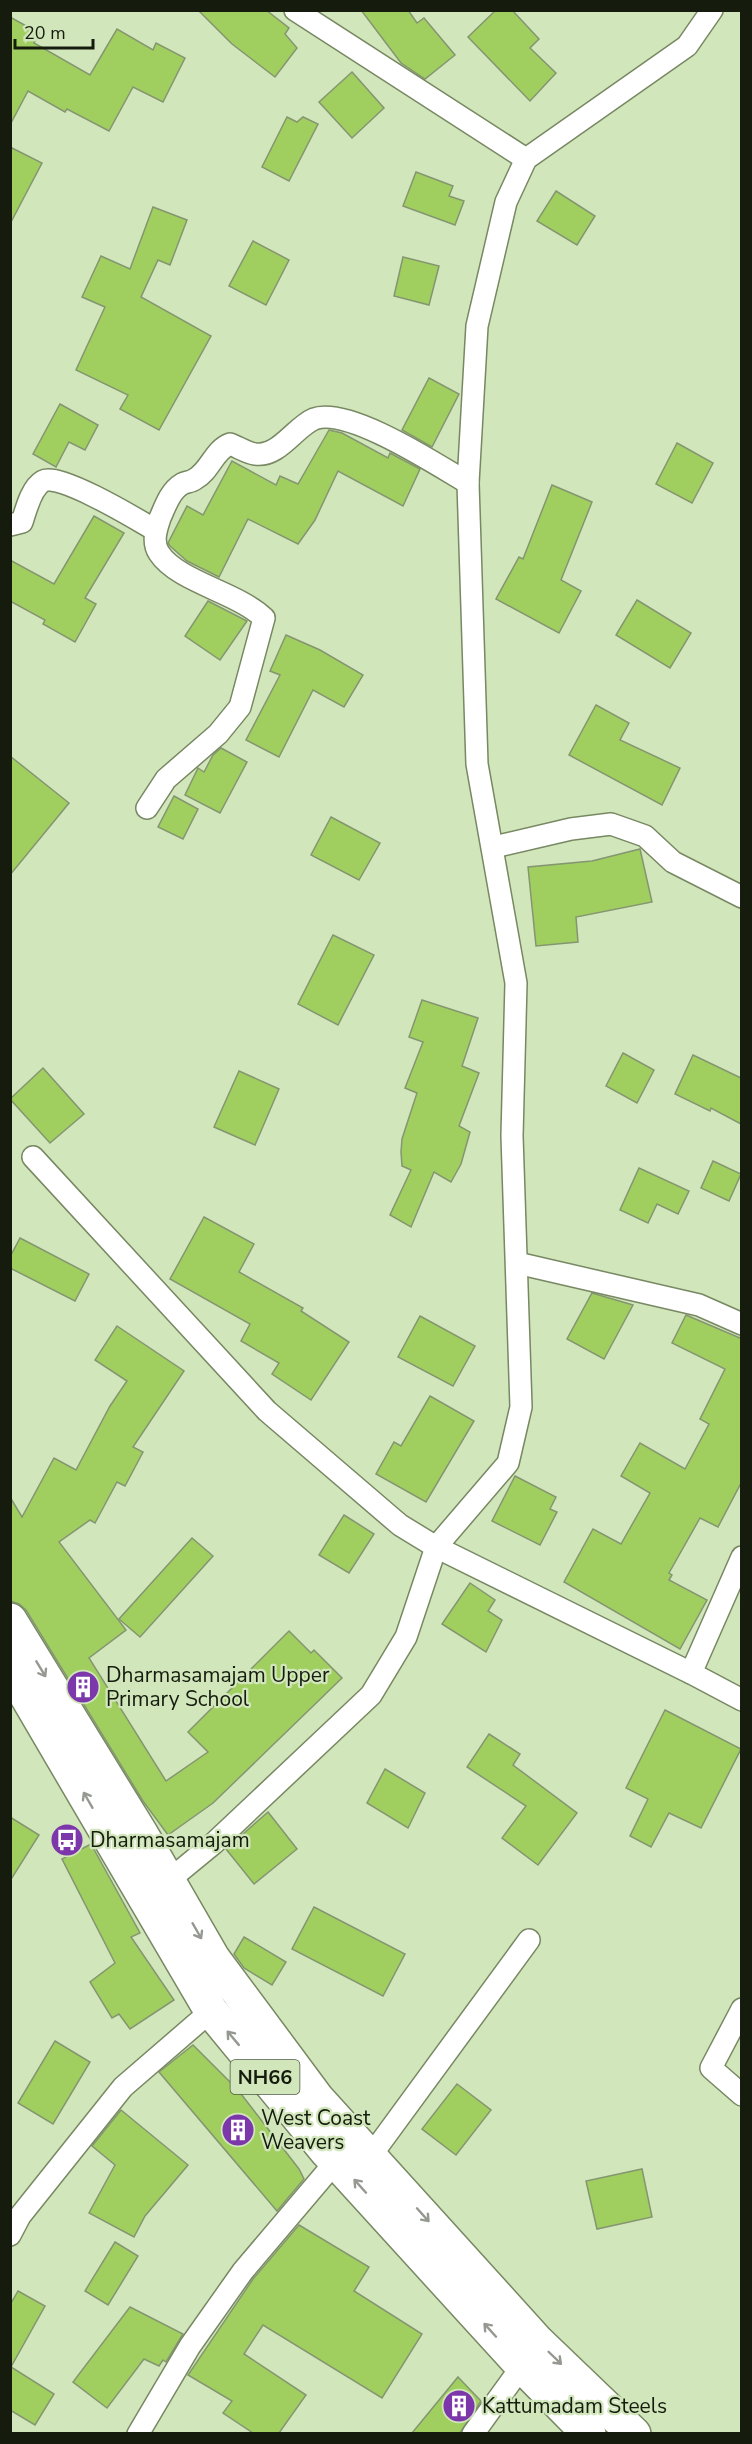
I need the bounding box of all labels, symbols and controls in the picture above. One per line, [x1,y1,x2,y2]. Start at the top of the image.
scale bar [15,12,93,50]
text: 20 m [24,21,66,45]
one-way arrow [35,1660,47,1677]
place label: Dharmasamajam Upper Primary School [106,1661,330,1713]
building icon: Dharmasamajam Upper Primary School [65,1669,101,1705]
one-way arrow [82,1792,94,1809]
bus stop icon: Dharmasamajam [49,1822,85,1858]
place label: Dharmasamajam [90,1826,250,1854]
one-way arrow [192,1922,203,1940]
one-way arrow [226,2030,239,2046]
road number: NH66 [230,2060,300,2094]
place label: West Coast Weavers [261,2104,371,2156]
building icon: West Coast Weavers [220,2112,256,2148]
one-way arrow [353,2178,367,2193]
one-way arrow [415,2207,429,2222]
one-way arrow [483,2323,497,2338]
one-way arrow [547,2351,562,2365]
building icon: Kattumadam Steels [441,2388,477,2424]
place label: Kattumadam Steels [482,2392,667,2420]

